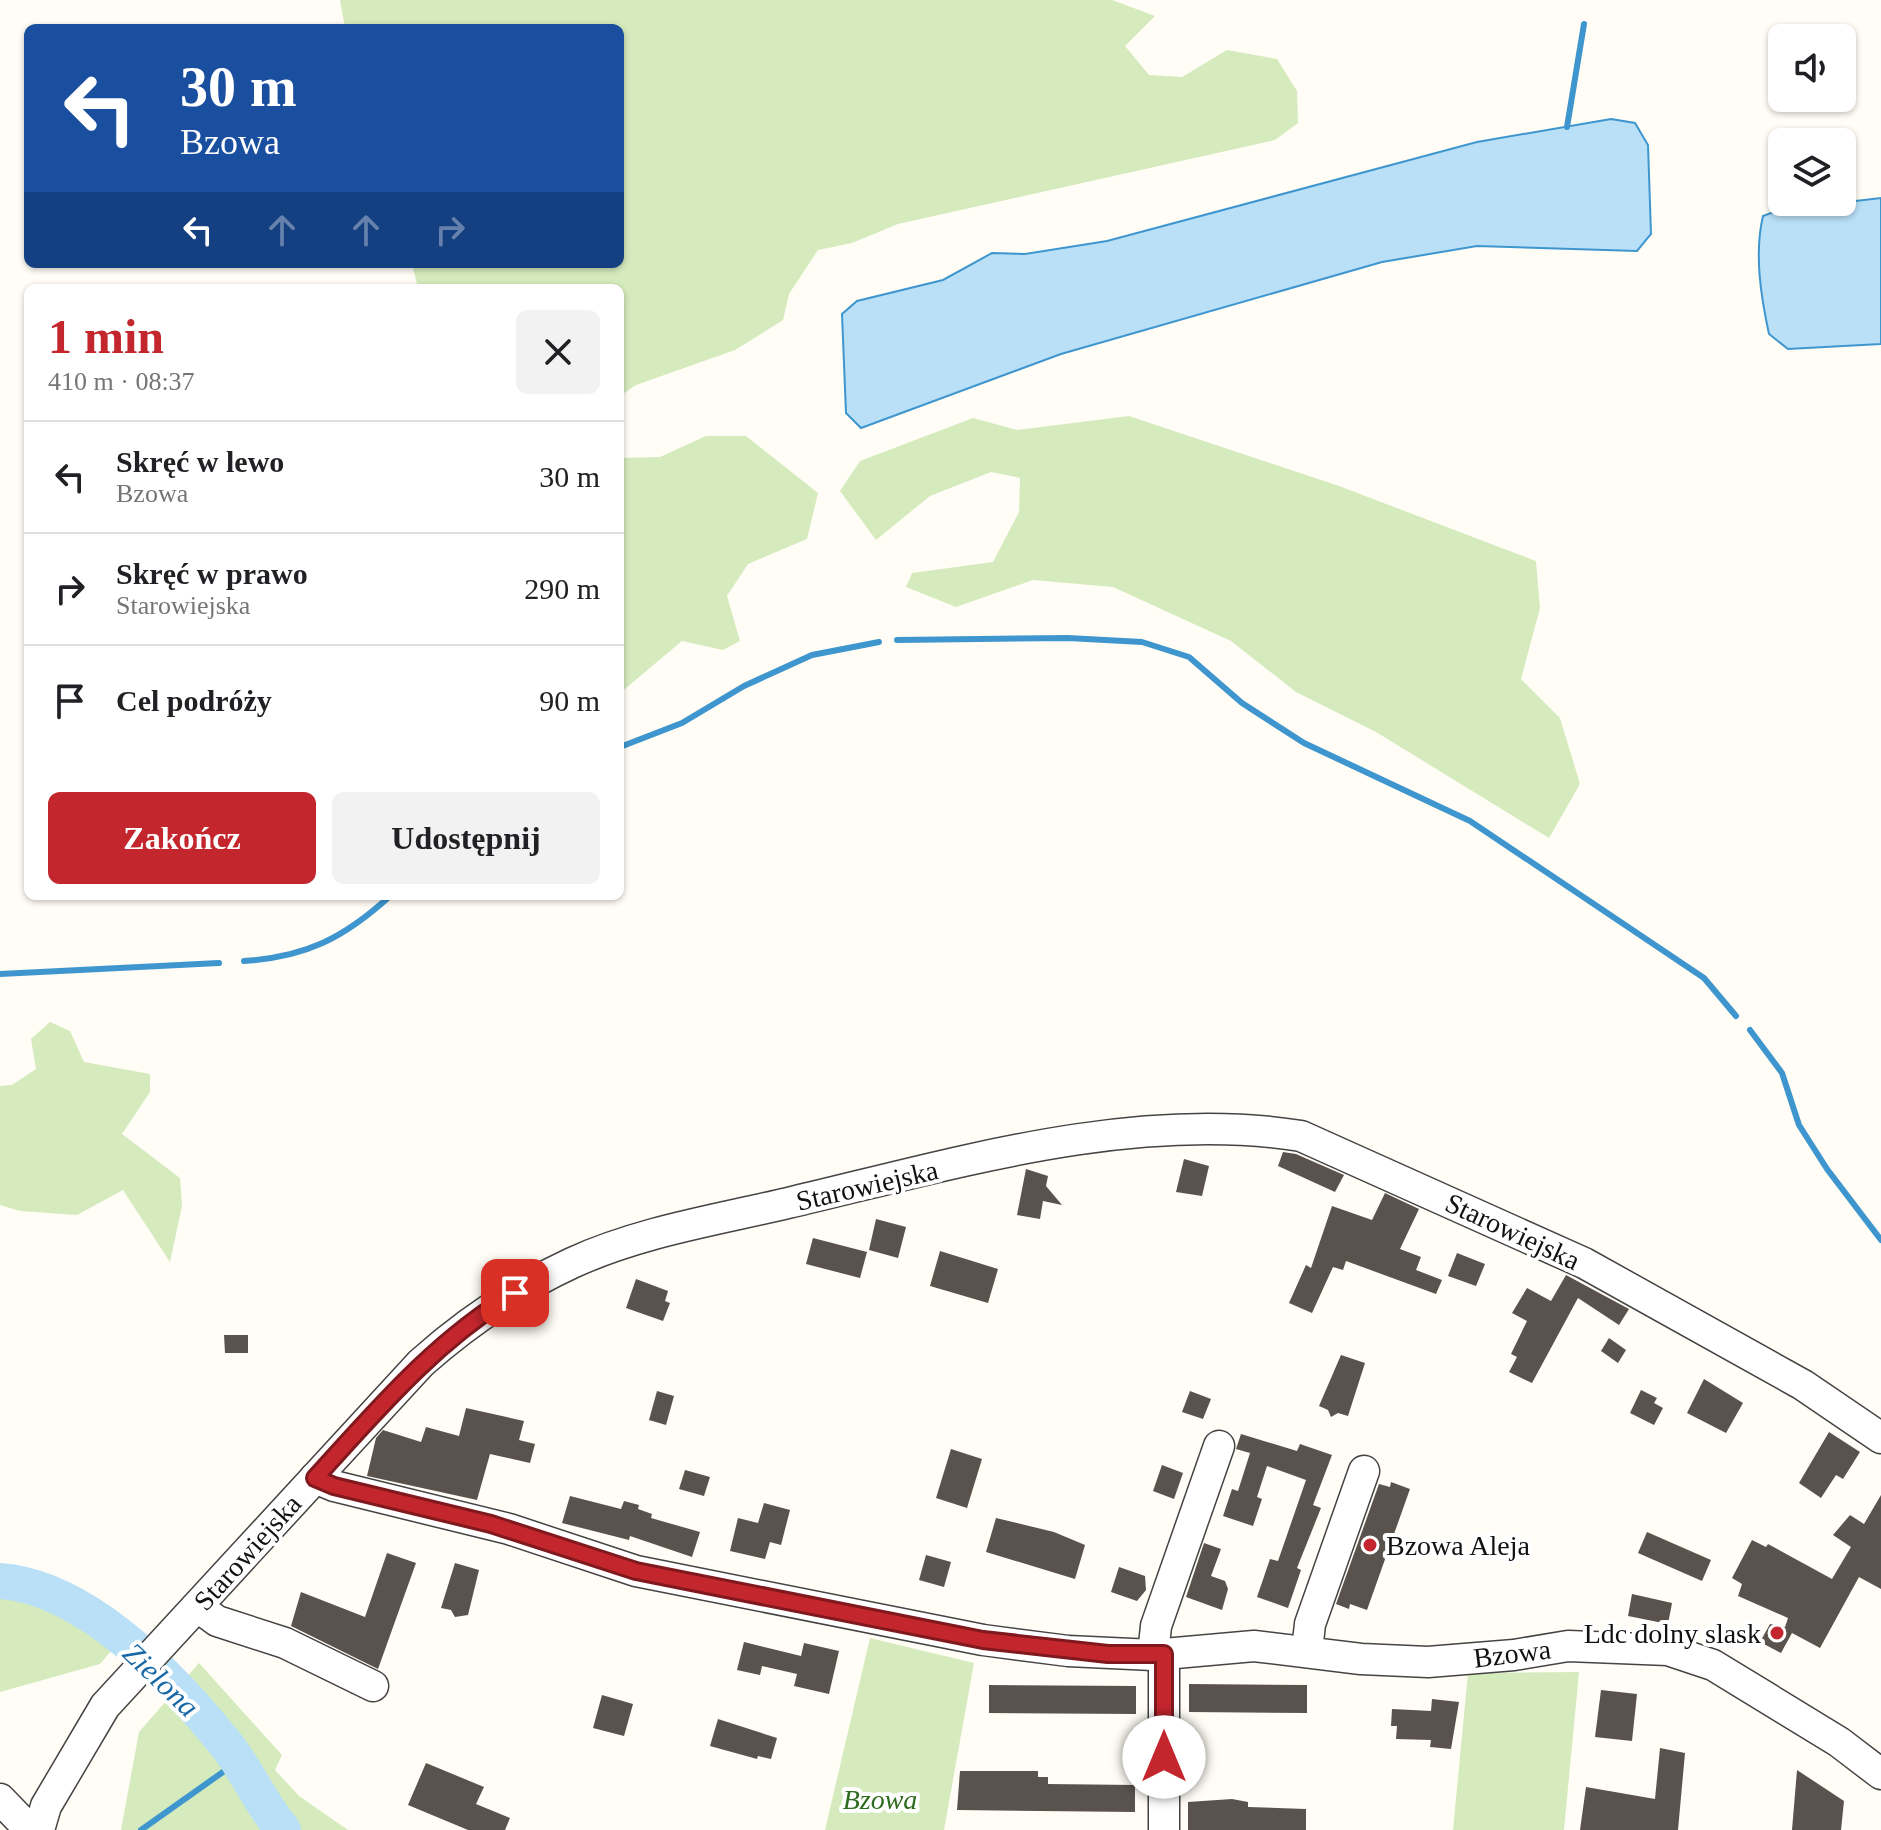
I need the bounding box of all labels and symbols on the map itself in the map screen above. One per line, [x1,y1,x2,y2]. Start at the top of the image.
street label: Starowiejska [793,1154,942,1217]
street label: Starowiejska [1441,1187,1585,1276]
pin [481,1259,549,1327]
street label: Starowiejska [187,1488,308,1616]
place label: Bzowa Aleja [1386,1530,1530,1561]
marker: Bzowa Aleja [1361,1536,1379,1554]
place label: Ldc dolny slask [1584,1618,1761,1649]
marker: Ldc dolny slask [1768,1624,1786,1642]
street label: Bzowa [1472,1633,1553,1674]
water label: Zielona [117,1636,206,1723]
position arrow [1122,1715,1206,1799]
park label: Bzowa [843,1784,917,1815]

